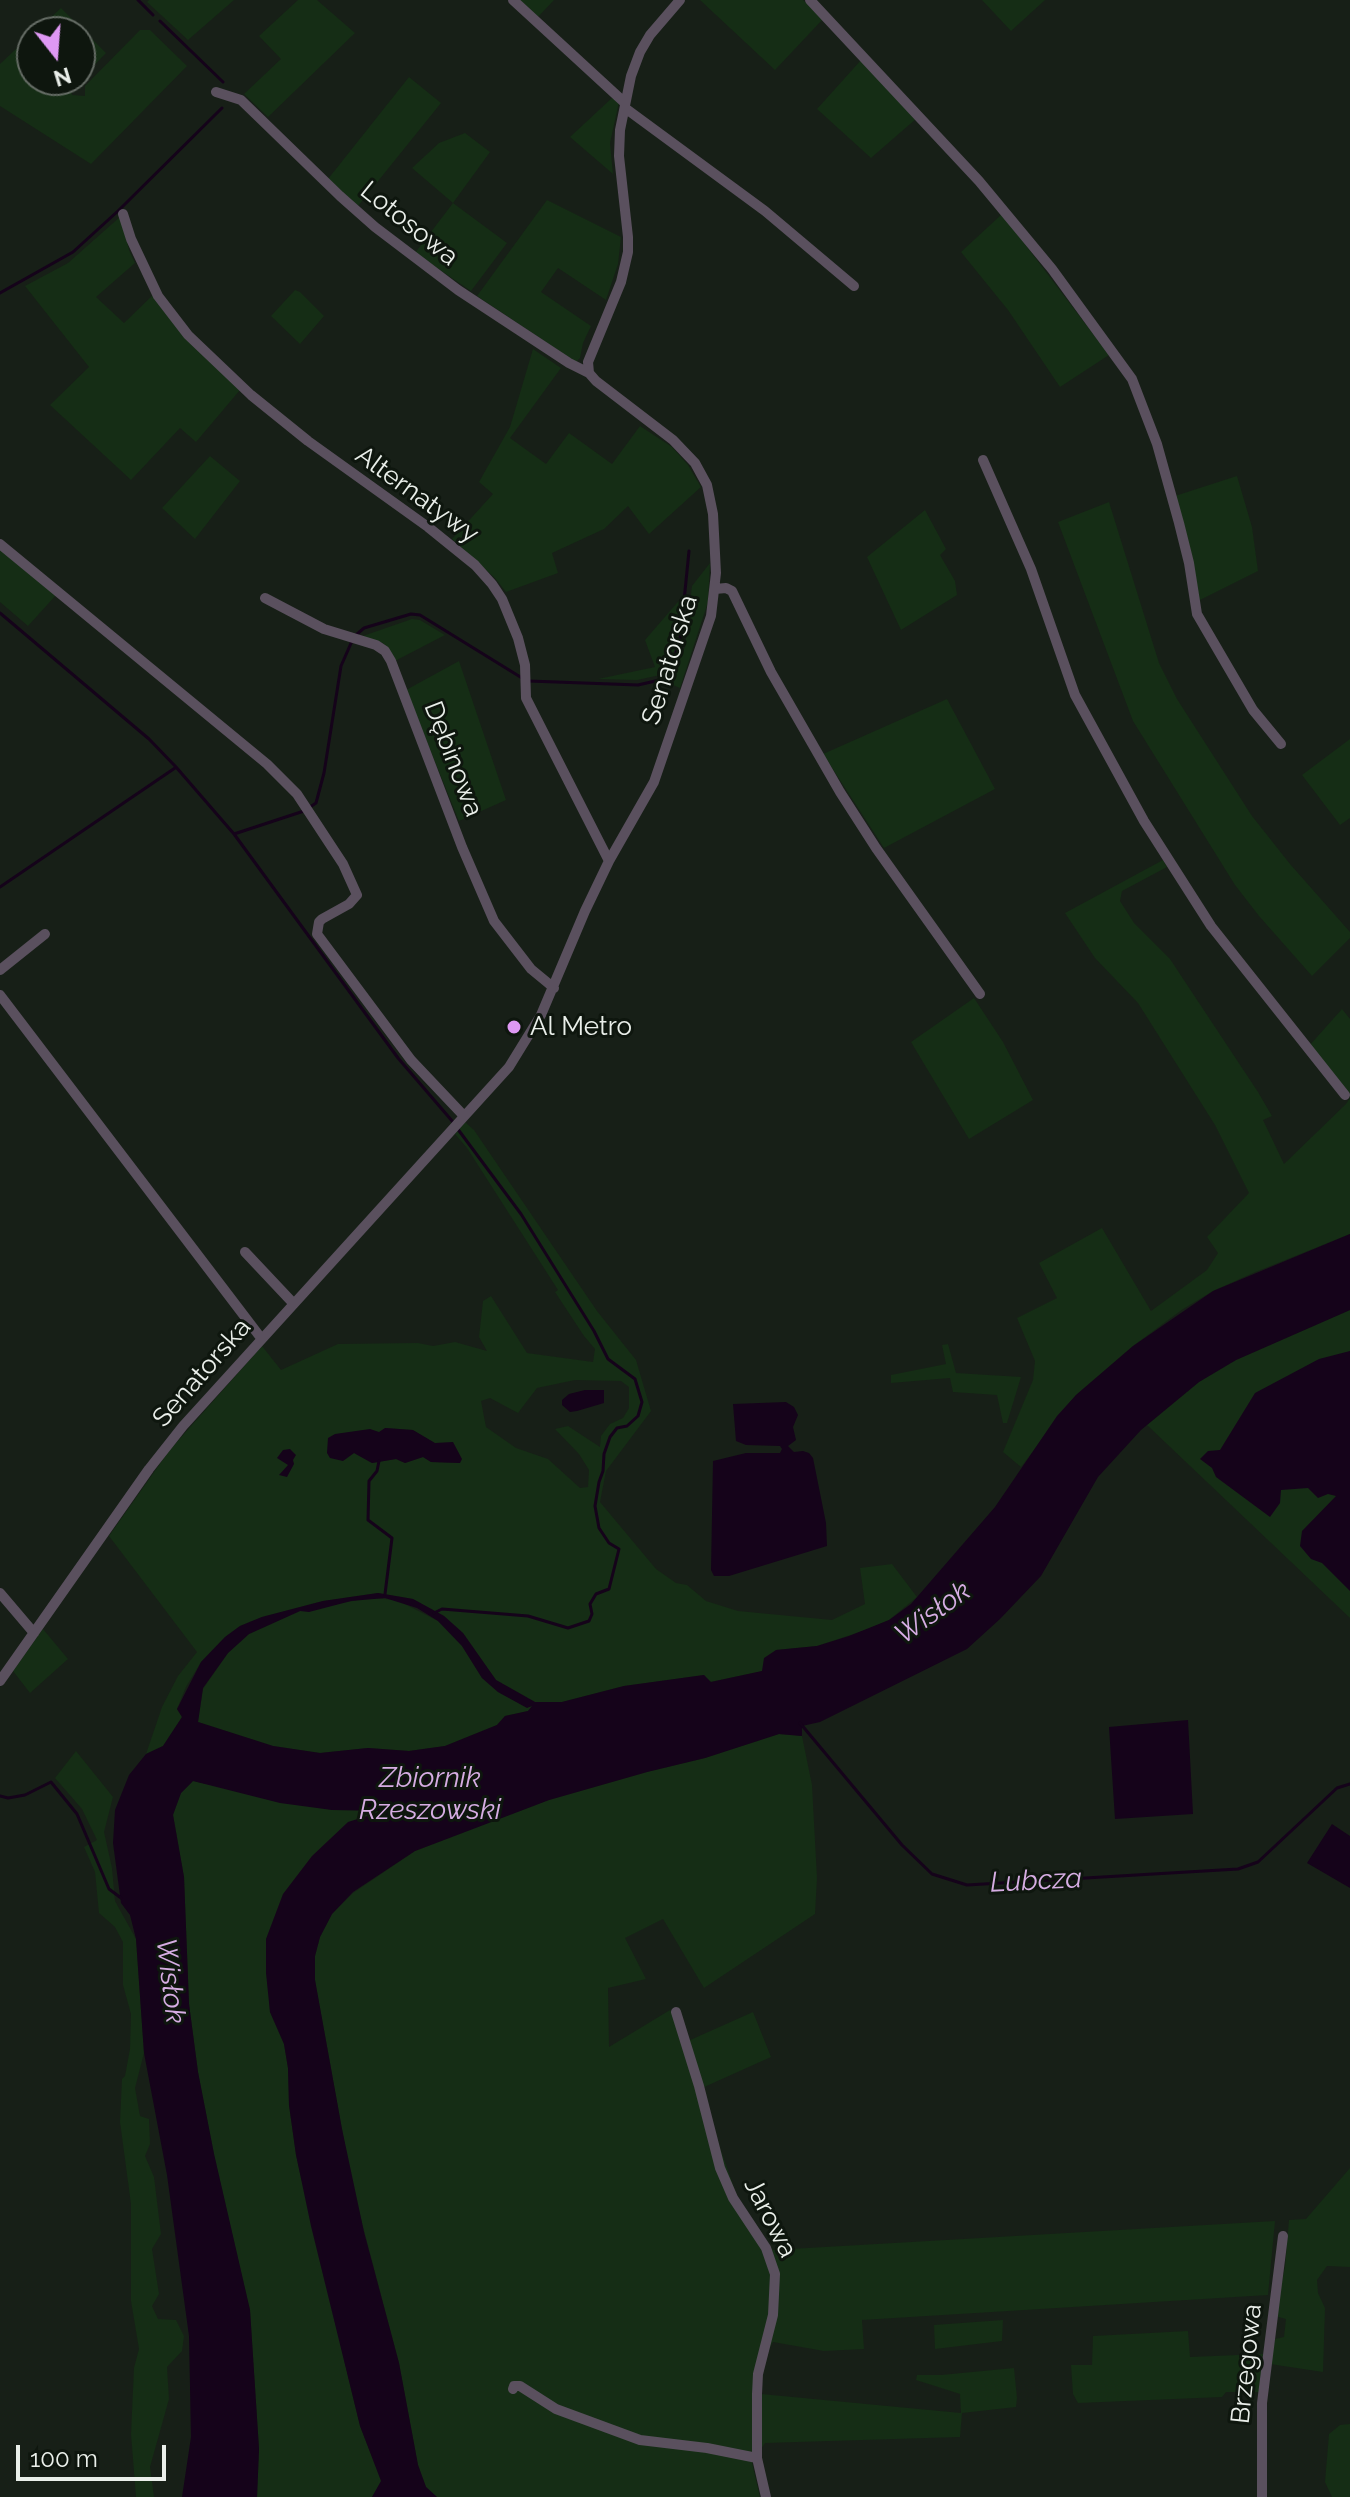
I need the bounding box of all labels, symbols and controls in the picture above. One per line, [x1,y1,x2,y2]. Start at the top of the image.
north arrow [16,16,96,96]
text: N [51,62,74,92]
street label: Lotosowa [354,175,464,273]
street label: Alternatywy [349,440,485,550]
street label: Senatorska [636,591,704,729]
street label: Dębinowa [417,697,489,821]
place label: Al Metro [530,1011,632,1043]
marker: Al Metro [505,1018,523,1036]
street label: Senatorska [146,1312,258,1434]
water label: Wisłok [888,1574,978,1652]
water label: Zbiornik Rzeszowski [359,1762,501,1828]
water label: Lubcza [989,1862,1083,1900]
water label: Wisłok [148,1936,192,2026]
street label: Jarowa [737,2173,803,2263]
street label: Brzegowa [1225,2303,1269,2425]
scale bar [20,2429,170,2479]
text: 100 m [30,2444,98,2473]

